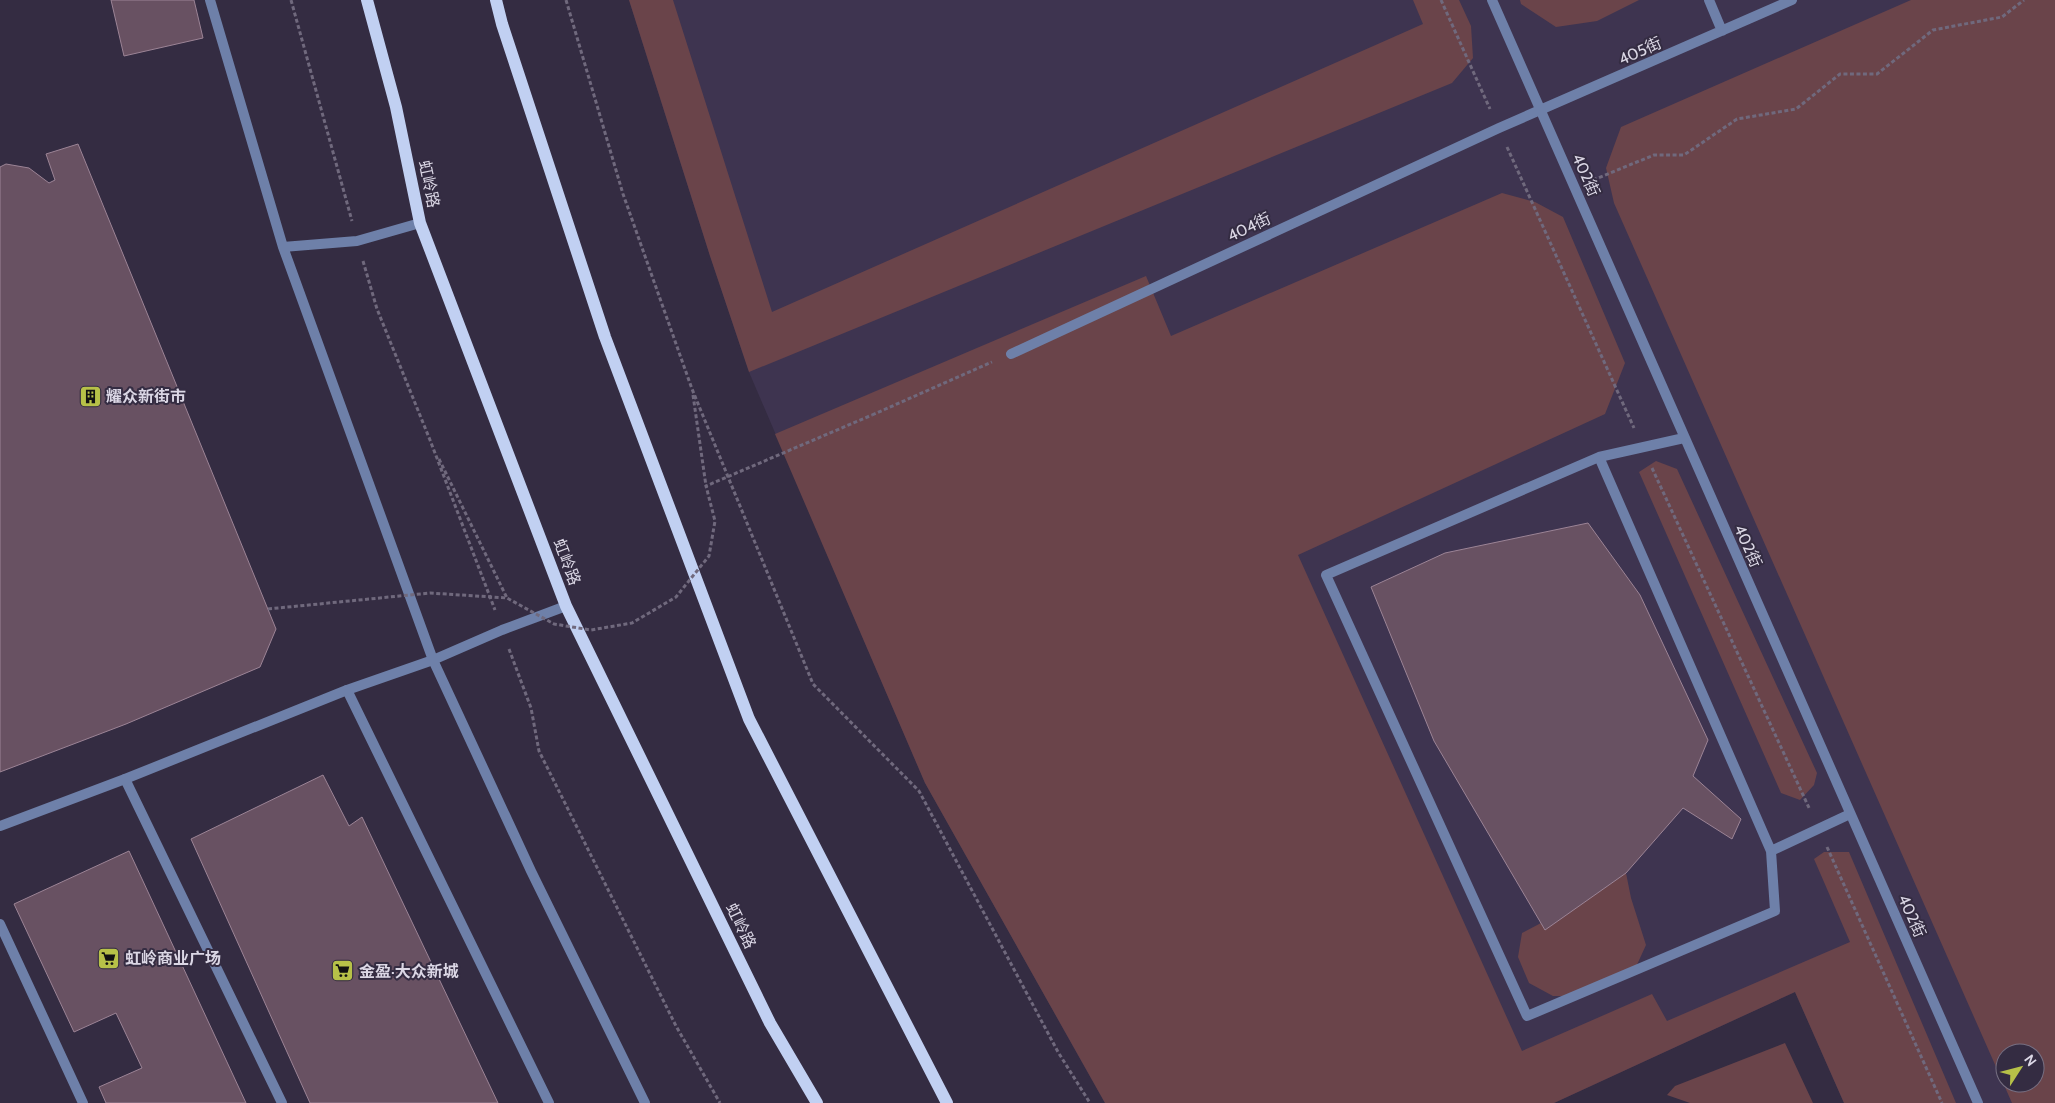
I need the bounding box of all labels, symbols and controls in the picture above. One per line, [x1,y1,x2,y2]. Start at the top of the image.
street label: 405街 [1616,33,1664,69]
street label: 402街 [1568,151,1604,199]
street label: 虹岭路 [415,159,443,209]
street label: 404街 [1224,209,1274,245]
building icon: 耀众新街市 [78,384,102,408]
place label: 耀众新街市 [106,387,186,406]
street label: 402街 [1730,522,1766,570]
street label: 虹岭路 [550,536,584,588]
street label: 402街 [1894,892,1930,940]
street label: 虹岭路 [722,900,760,952]
supermarket icon: 虹岭商业广场 [97,946,121,970]
place label: 虹岭商业广场 [125,949,221,968]
supermarket icon: 金盈·大众新城 [331,959,355,983]
place label: 金盈·大众新城 [359,962,459,981]
north arrow [1995,1043,2045,1093]
text: N [2020,1051,2041,1070]

